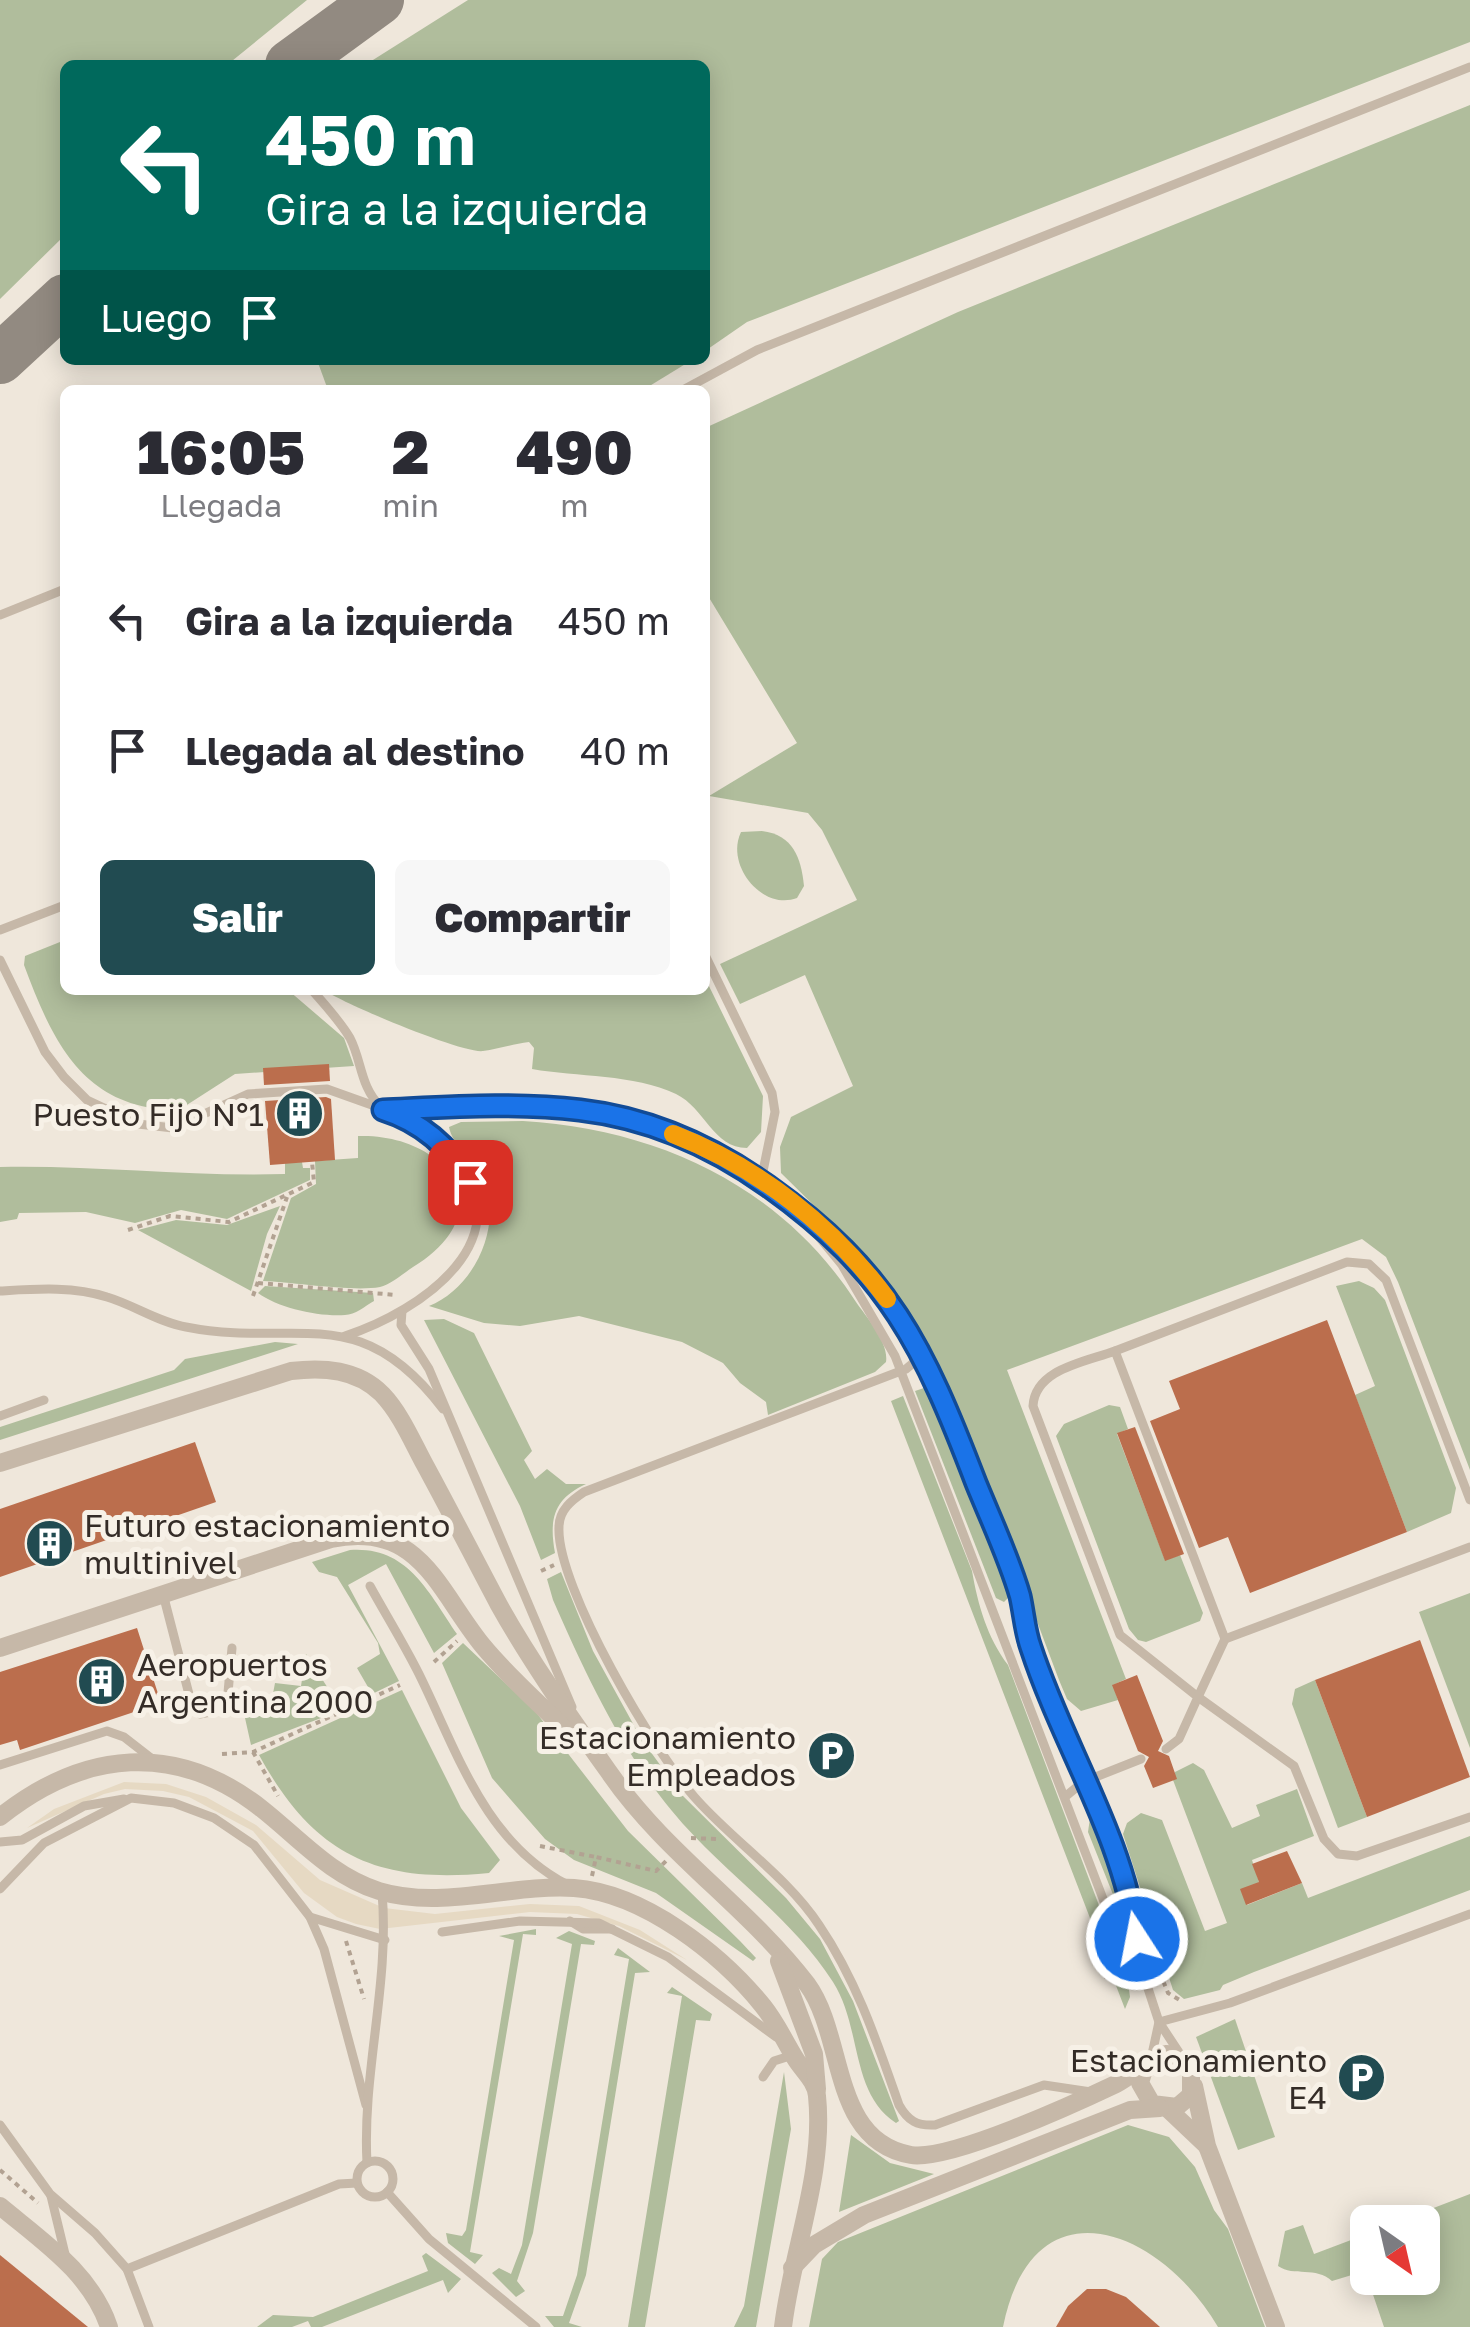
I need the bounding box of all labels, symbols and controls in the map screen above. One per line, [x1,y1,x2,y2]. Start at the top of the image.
text: 450 m [265,96,476,180]
icon: left [100,100,230,230]
text: Gira a la izquierda [265,181,649,235]
icon: arrive [232,290,287,345]
text: Luego [100,295,212,340]
text: 16:05 [137,415,305,487]
text: 2 [392,415,429,487]
text: 490 [516,415,633,487]
text: Llegada [160,486,282,524]
text: min [382,486,439,524]
text: m [560,486,589,524]
icon: left [100,593,155,648]
text: Gira a la izquierda [185,598,513,643]
text: 450 m [558,598,670,643]
icon: arrive [100,723,155,778]
text: Llegada al destino [185,728,525,773]
text: 40 m [580,728,670,773]
button: Salir [100,860,375,975]
button: Compartir [395,860,670,975]
building icon: Puesto Fijo N°1 [273,1088,325,1140]
place label: Puesto Fijo N°1 [32,1095,264,1133]
pin [428,1140,513,1225]
icon: arrive [443,1155,498,1210]
place label: Futuro estacionamiento multinivel [84,1506,450,1581]
building icon: Futuro estacionamiento multinivel [23,1517,75,1569]
place label: Aeropuertos Argentina 2000 [137,1645,373,1720]
building icon: Aeropuertos Argentina 2000 [76,1656,128,1708]
place label: Estacionamiento Empleados [539,1718,796,1793]
parking icon: Estacionamiento Empleados [805,1729,857,1781]
position arrow [1085,1887,1189,1991]
place label: Estacionamiento E4 [1070,2041,1327,2116]
parking icon: Estacionamiento E4 [1336,2052,1388,2104]
north arrow [1350,2205,1440,2295]
map controls [1350,2205,1440,2295]

